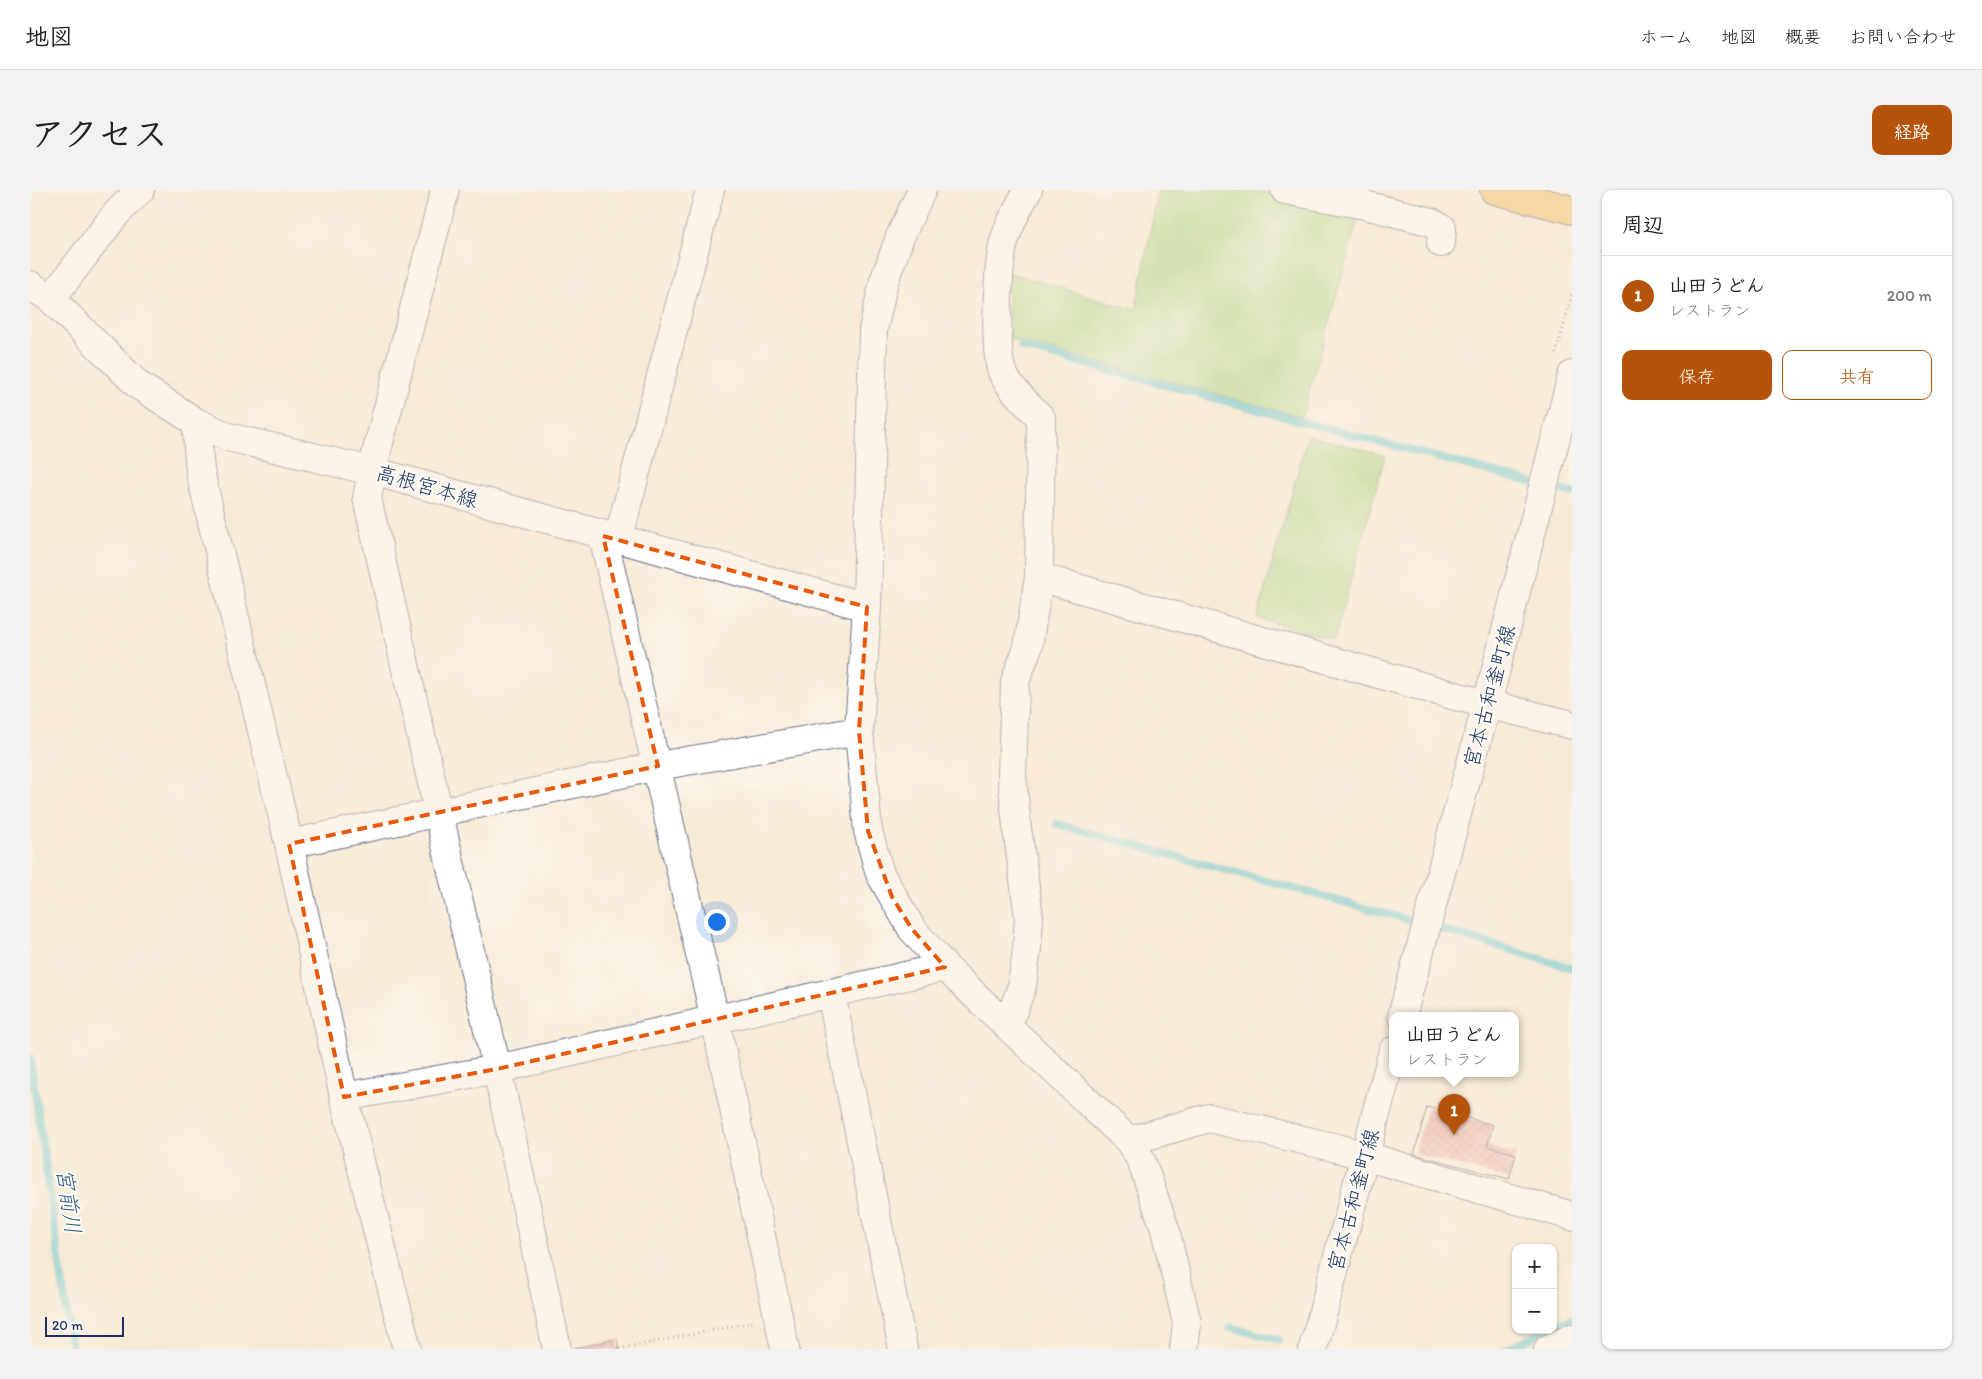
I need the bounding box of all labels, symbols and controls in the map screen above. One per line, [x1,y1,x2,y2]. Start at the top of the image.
text: 地図 [25,22,73,51]
text: ホーム [1640,26,1693,48]
text: 地図 [1721,26,1757,48]
text: 概要 [1785,26,1821,48]
text: お問い合わせ [1849,26,1957,48]
button: 経路 [1872,105,1952,155]
text: アクセス [30,113,168,155]
text: 周辺 [1622,212,1664,237]
text: 山田うどん [1669,274,1765,297]
text: 1 [1634,286,1642,305]
text: 200 m [1887,286,1932,305]
text: レストラン [1669,301,1750,320]
button: 保存 [1622,350,1772,400]
button: 共有 [1782,350,1932,400]
street label: 高根宮本線 [373,460,481,512]
street label: 宮本古和釜町線 [1458,622,1520,770]
your location [704,909,730,935]
popup [1389,1012,1519,1077]
text: 山田うどん [1406,1023,1502,1046]
text: レストラン [1406,1050,1487,1069]
pin: 1 [1438,1094,1470,1135]
street label: 宮本古和釜町線 [1322,1126,1384,1274]
water label: 宮前川 [51,1166,87,1236]
map controls [1512,1244,1557,1334]
button: + [1512,1244,1557,1289]
button: − [1512,1289,1557,1334]
scale bar [45,1314,124,1337]
text: 20 m [52,1317,83,1334]

